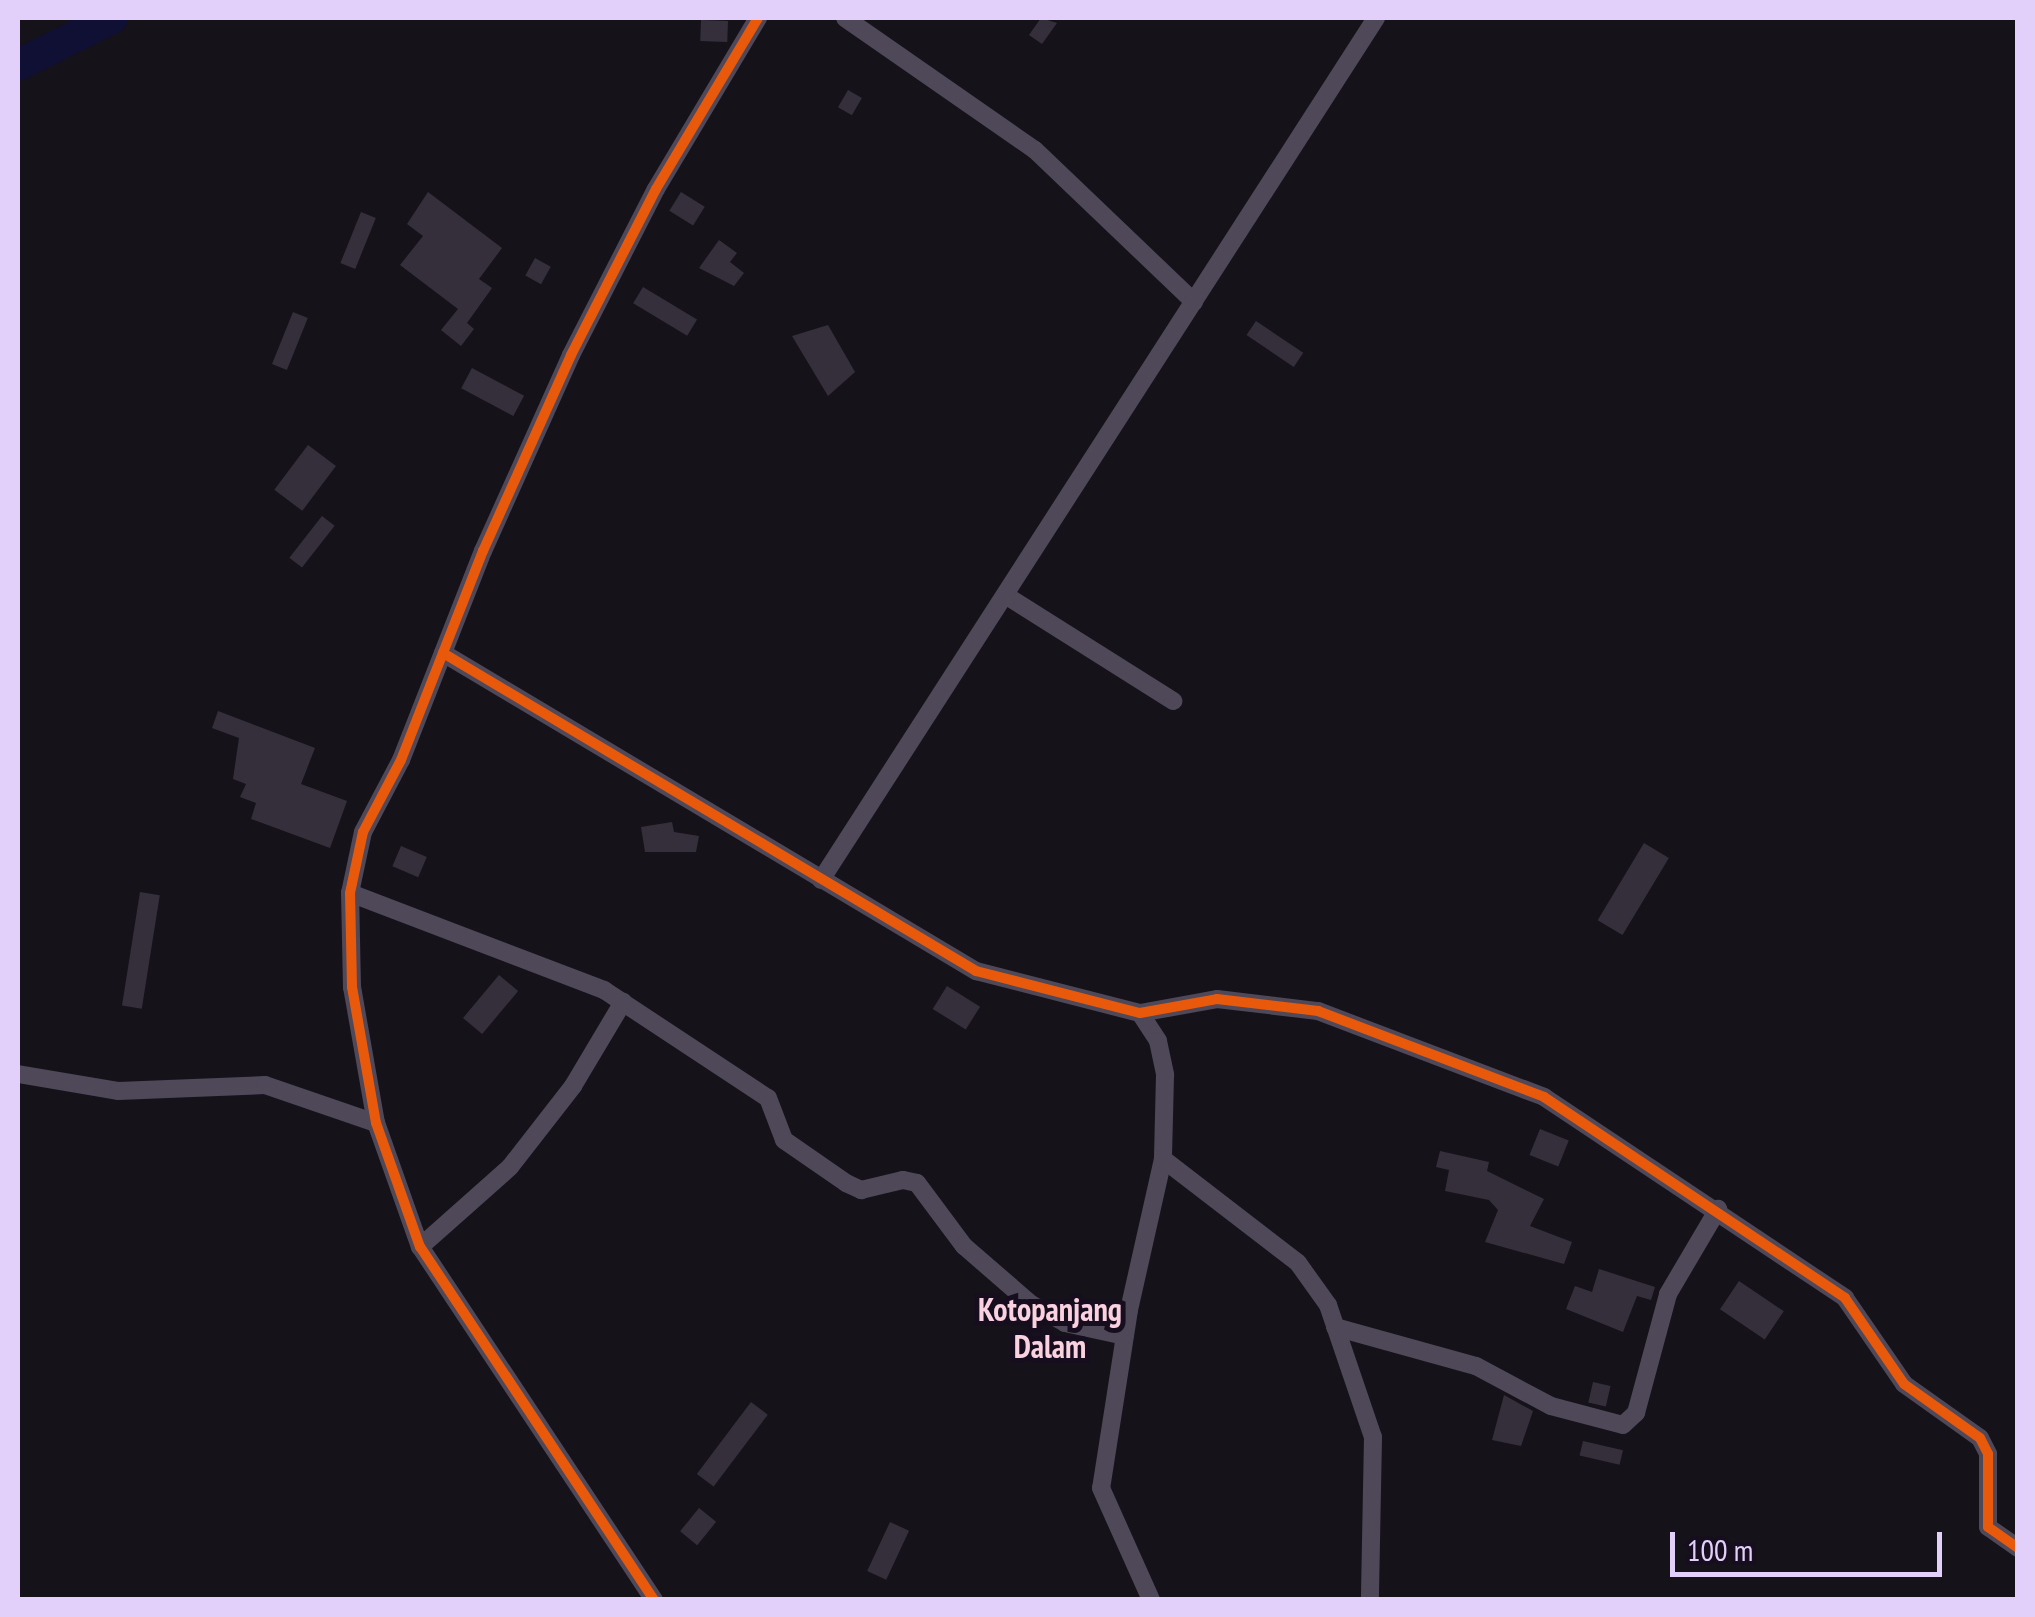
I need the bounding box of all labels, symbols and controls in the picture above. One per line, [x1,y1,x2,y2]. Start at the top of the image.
district label: Kotopanjang Dalam [978,1291,1122,1366]
scale bar [1675,1512,1948,1574]
text: 100 m [1687,1530,1753,1569]

